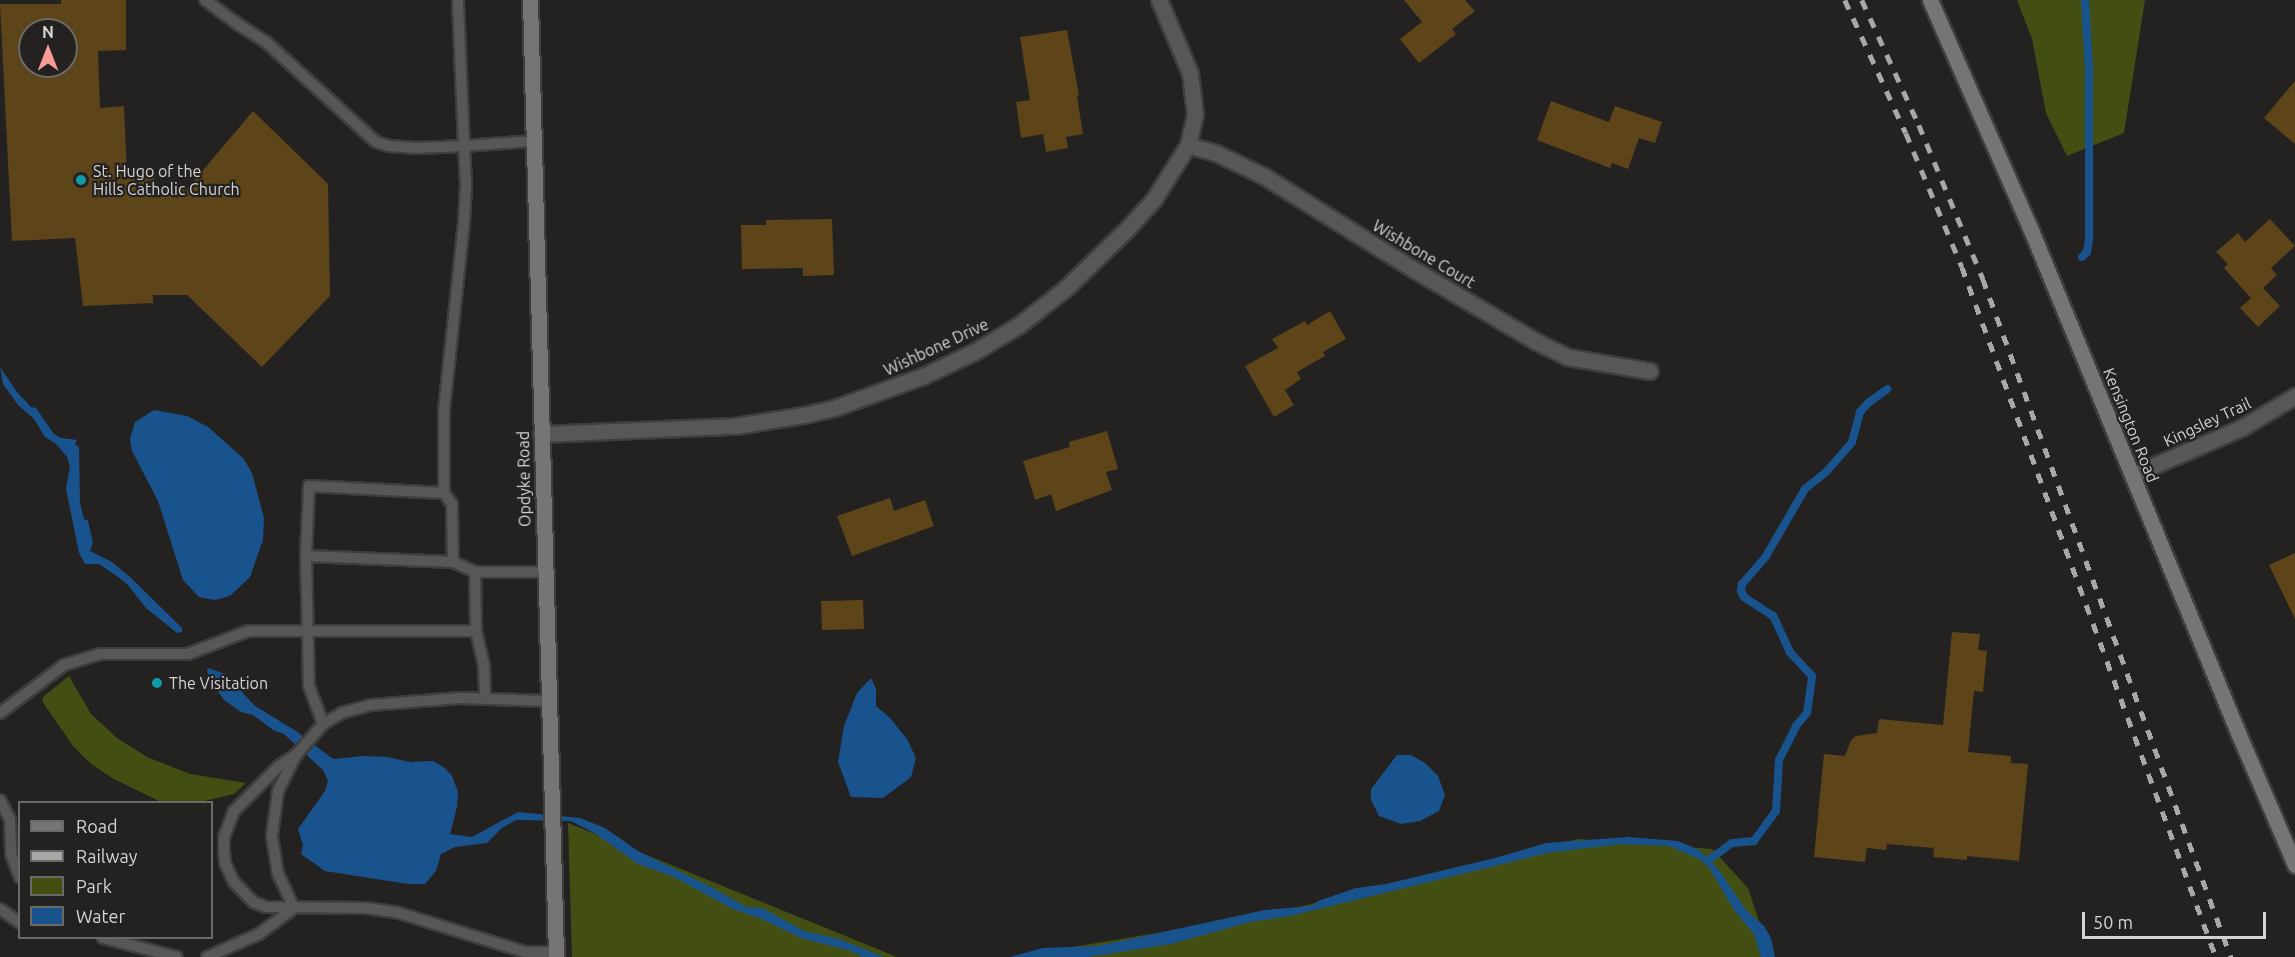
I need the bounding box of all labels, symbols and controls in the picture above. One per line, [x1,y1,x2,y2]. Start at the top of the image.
north arrow [18,18,78,78]
text: N [42,23,54,41]
place label: St. Hugo of the Hills Catholic Church [93,161,240,199]
marker: St. Hugo of the Hills Catholic Church [74,173,88,187]
street label: Wishbone Court [1369,216,1479,292]
street label: Wishbone Drive [881,314,991,380]
street label: Kensington Road [2099,365,2163,485]
street label: Kingsley Trail [2160,393,2254,451]
street label: Opdyke Road [514,431,534,527]
place label: The Visitation [169,673,268,693]
marker: The Visitation [150,676,164,690]
legend [18,801,213,939]
text: Road [76,816,118,836]
text: Railway [76,846,137,866]
text: Park [76,876,112,896]
scale bar [2085,900,2270,938]
text: Water [76,906,125,926]
text: 50 m [2093,912,2133,932]

